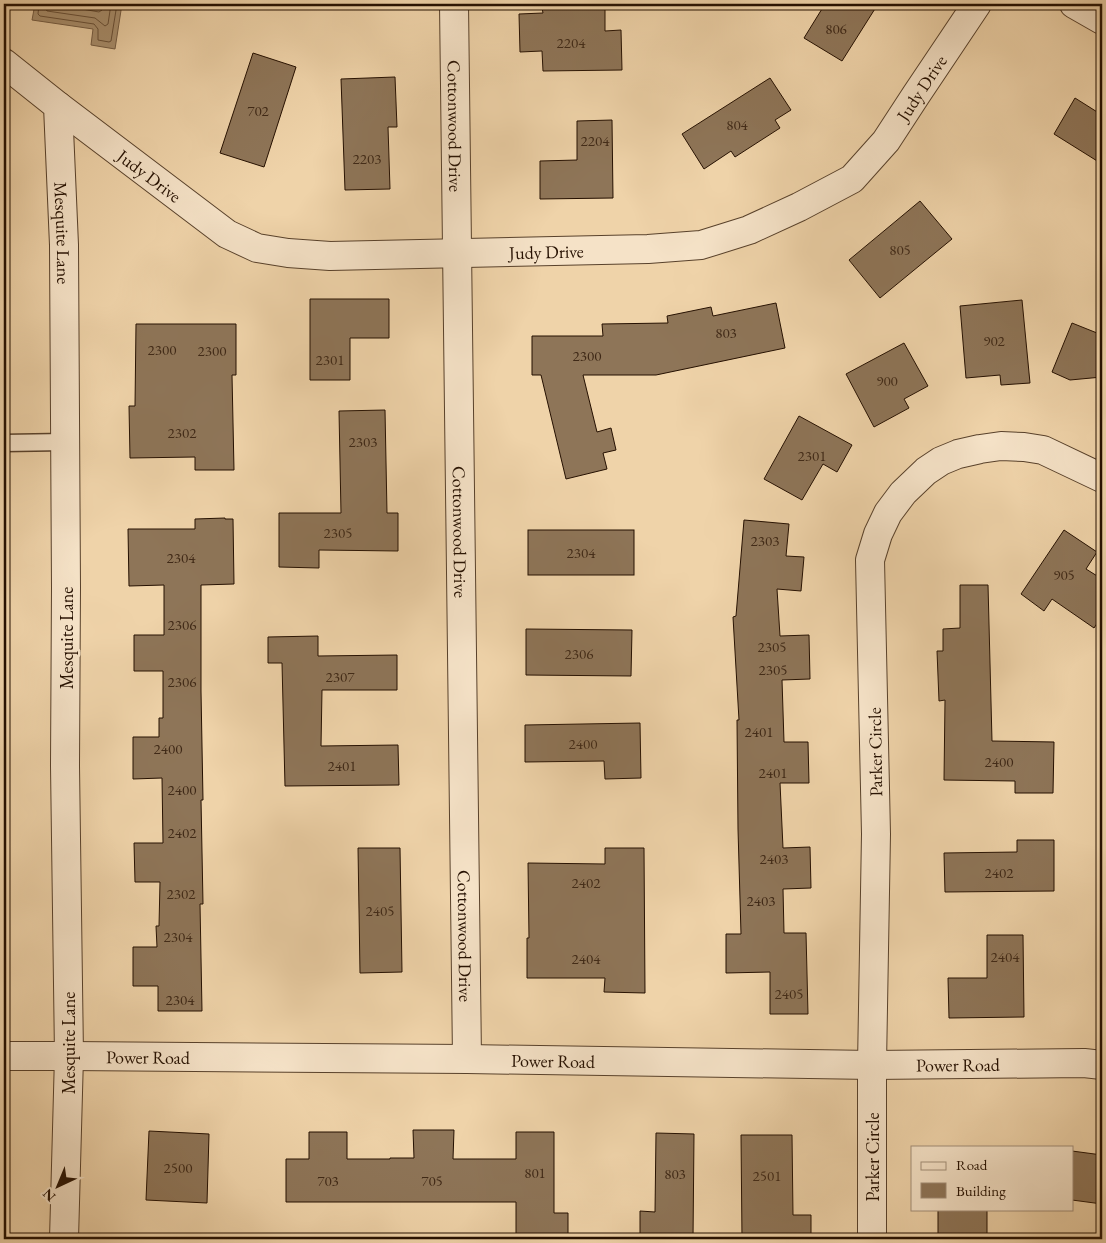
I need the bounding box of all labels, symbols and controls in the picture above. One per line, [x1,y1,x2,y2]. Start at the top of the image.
house number: 806 [825,19,847,38]
house number: 2204 [557,33,586,52]
street label: Judy Drive [890,50,951,127]
street label: Cottonwood Drive [443,60,468,192]
house number: 702 [247,101,270,120]
house number: 804 [726,115,749,134]
house number: 2204 [581,131,610,150]
street label: Judy Drive [111,143,186,207]
house number: 2203 [353,149,381,168]
street label: Mesquite Lane [50,181,76,284]
street label: Judy Drive [507,239,584,264]
house number: 805 [889,240,911,259]
house number: 803 [715,323,737,342]
house number: 902 [983,331,1006,350]
house number: 2300 [148,340,176,359]
house number: 2300 [198,341,226,360]
house number: 2300 [573,346,601,365]
house number: 2301 [316,350,344,369]
house number: 900 [876,371,898,390]
house number: 2302 [168,423,197,442]
house number: 2303 [349,432,377,451]
house number: 2301 [798,446,826,465]
street label: Cottonwood Drive [448,466,473,598]
house number: 2305 [324,523,352,542]
house number: 2303 [751,531,779,550]
house number: 2304 [567,543,596,562]
house number: 2304 [167,548,196,567]
house number: 905 [1053,565,1075,584]
street label: Mesquite Lane [55,587,78,689]
house number: 2306 [168,615,196,634]
house number: 2305 [758,637,786,656]
house number: 2306 [565,644,593,663]
house number: 2305 [759,660,787,679]
house number: 2307 [326,667,355,686]
house number: 2306 [168,672,196,691]
street label: Parker Circle [863,707,887,797]
house number: 2401 [745,722,773,741]
house number: 2400 [569,734,597,753]
house number: 2400 [154,739,182,758]
house number: 2400 [985,752,1013,771]
house number: 2401 [328,756,356,775]
house number: 2401 [759,763,787,782]
house number: 2400 [168,780,196,799]
house number: 2402 [168,823,197,842]
house number: 2403 [760,849,788,868]
house number: 2402 [985,863,1014,882]
street label: Cottonwood Drive [453,870,478,1002]
house number: 2402 [572,873,601,892]
house number: 2302 [167,884,196,903]
house number: 2403 [747,891,775,910]
house number: 2405 [366,901,394,920]
house number: 2304 [164,927,193,946]
house number: 2404 [991,947,1020,966]
house number: 2404 [572,949,601,968]
house number: 2405 [775,984,803,1003]
house number: 2304 [166,990,195,1009]
street label: Mesquite Lane [57,992,80,1094]
street label: Power Road [106,1045,191,1068]
street label: Power Road [511,1048,596,1072]
street label: Power Road [916,1052,1001,1076]
street label: Parker Circle [861,1112,884,1202]
legend [911,1146,1074,1210]
text: Road [956,1155,988,1174]
house number: 2500 [164,1158,192,1177]
north arrow [32,1160,82,1210]
house number: 801 [524,1163,546,1182]
house number: 803 [664,1164,686,1183]
house number: 2501 [753,1166,781,1185]
house number: 703 [317,1171,339,1190]
house number: 705 [421,1171,443,1190]
text: Building [956,1181,1006,1200]
text: N [38,1184,59,1206]

